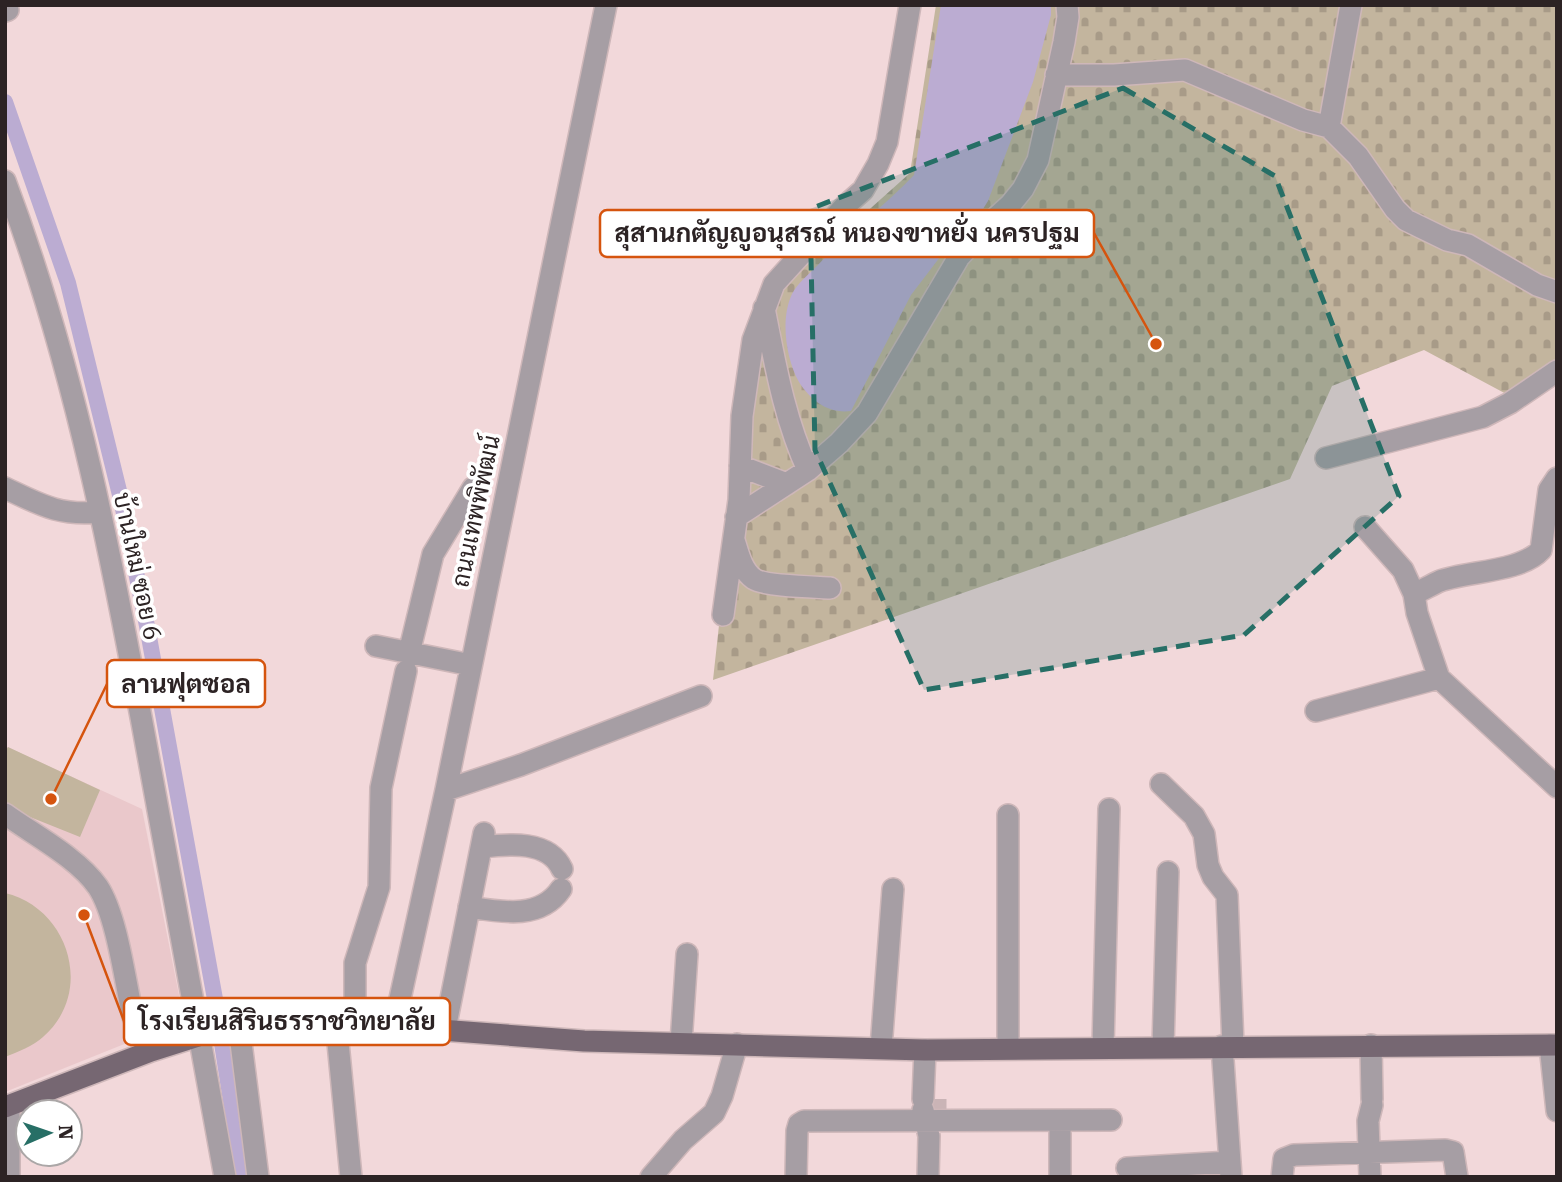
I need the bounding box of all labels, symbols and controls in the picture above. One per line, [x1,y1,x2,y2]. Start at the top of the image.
callout: สุสานกตัญญูอนุสรณ์ หนองขาหยั่ง นครปฐม [600,210,1094,257]
text: สุสานกตัญญูอนุสรณ์ หนองขาหยั่ง นครปฐม [614,211,1080,251]
street label: ถนนเทพพิพัฒน์ [444,432,506,590]
street label: บ้านใหม่ ซอย 6 [108,489,168,642]
callout: ลานฟุตซอล [107,660,265,707]
text: ลานฟุตซอล [121,669,251,702]
callout: โรงเรียนสิรินธรราชวิทยาลัย [124,998,450,1045]
text: โรงเรียนสิรินธรราชวิทยาลัย [136,1004,436,1036]
north arrow [14,1098,84,1168]
text: N [54,1125,77,1141]

